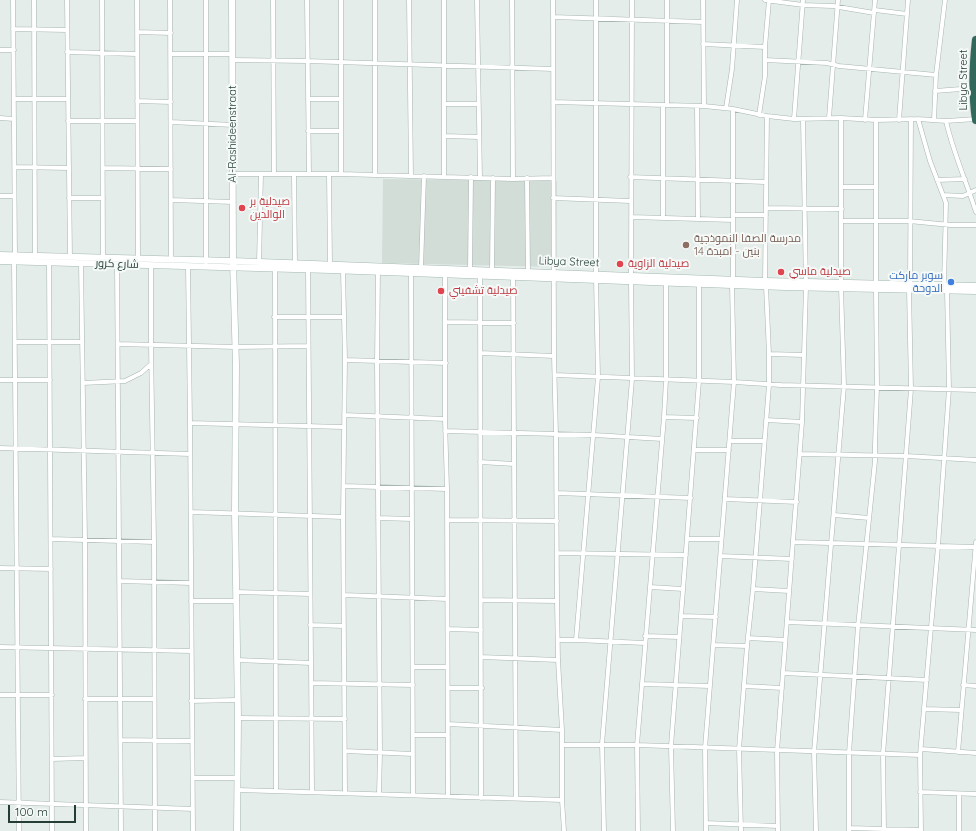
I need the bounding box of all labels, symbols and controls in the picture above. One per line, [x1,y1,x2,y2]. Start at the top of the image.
street label: Libya Street [957,50,971,110]
street label: Al-Rashideenstraat [226,85,240,183]
place label: صيدلية بر الوالدين [250,195,290,221]
marker: صيدلية بر الوالدين [237,203,247,213]
place label: مدرسة الصفا النموذجية بنين - امبدة 14 [694,232,801,258]
marker: مدرسة الصفا النموذجية بنين - امبدة 14 [681,240,691,250]
street label: Libya Street [538,254,600,270]
street label: شارع كرور [95,257,139,271]
place label: صيدلية الزاوية [628,257,689,271]
marker: صيدلية الزاوية [615,259,625,269]
place label: صيدلية ماسي [789,265,851,279]
marker: صيدلية ماسي [776,267,786,277]
place label: سوبر ماركت الدوحة [889,269,943,295]
marker: سوبر ماركت الدوحة [946,277,956,287]
place label: صيدلية تشفيني [449,284,518,298]
marker: صيدلية تشفيني [436,286,446,296]
scale bar [10,797,78,823]
text: 100 m [15,804,48,819]

